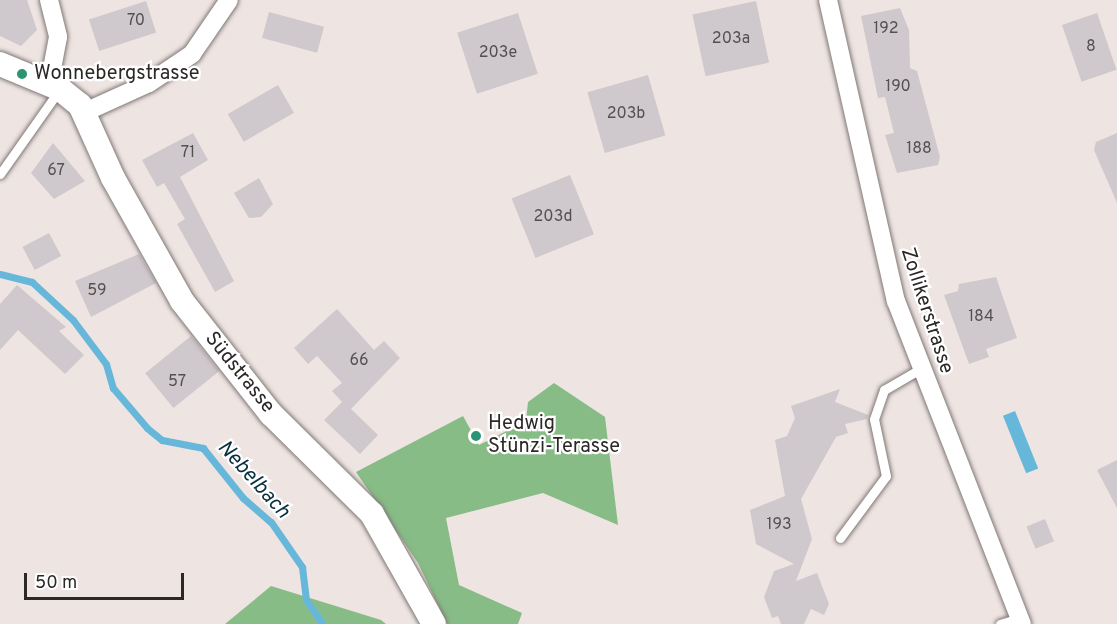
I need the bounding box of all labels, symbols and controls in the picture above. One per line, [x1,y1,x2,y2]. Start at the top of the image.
house number: 70 [127,11,145,31]
house number: 192 [873,19,899,39]
house number: 203a [712,29,750,49]
house number: 8 [1086,37,1096,57]
house number: 203e [479,43,517,63]
place label: Wonnebergstrasse [34,62,200,86]
marker: Wonnebergstrasse [15,67,29,81]
house number: 190 [885,77,911,97]
house number: 203b [607,104,645,124]
house number: 188 [906,139,932,159]
house number: 71 [181,143,195,163]
house number: 67 [47,161,65,181]
house number: 203d [534,207,572,227]
street label: Zollikerstrasse [894,245,958,377]
house number: 59 [87,281,107,301]
house number: 184 [968,307,994,327]
street label: Südstrasse [199,328,279,418]
house number: 66 [349,351,369,371]
house number: 57 [168,372,186,392]
place label: Hedwig Stünzi-Terasse [488,412,620,459]
marker: Hedwig Stünzi-Terasse [469,429,483,443]
water label: Nebelbach [211,436,295,524]
house number: 193 [766,515,792,535]
scale bar [27,561,188,599]
text: 50 m [35,572,77,595]

